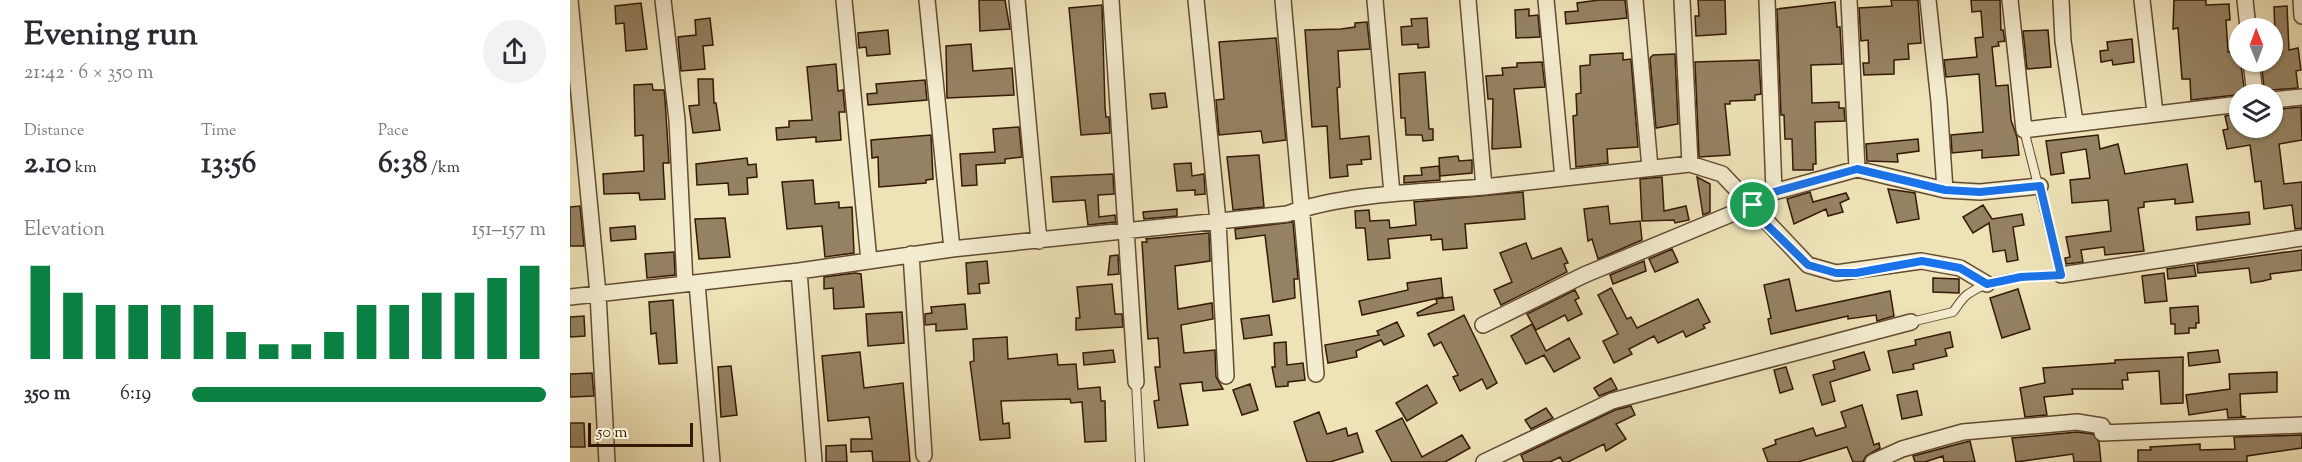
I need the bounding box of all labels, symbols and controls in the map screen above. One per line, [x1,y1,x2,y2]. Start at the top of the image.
text: Evening run [24,12,198,60]
north arrow [2229,18,2283,72]
map controls [2229,18,2283,138]
button: share [483,20,546,83]
text: 21:42 · 6 × 350 m [24,59,154,88]
button: layers [2229,84,2283,138]
text: Distance [24,120,84,143]
text: Time [201,120,237,143]
text: Pace [378,120,409,143]
text: 2.10 [24,143,71,186]
text: 13:56 [201,143,256,186]
text: 6:38 [378,143,428,186]
text: km [71,157,97,180]
text: /km [428,157,460,180]
pin [1727,179,1778,230]
icon: arrive [1736,188,1769,221]
text: Elevation [24,216,105,245]
text: 151–157 m [472,216,546,245]
text: 350 m [24,380,70,409]
text: 6:19 [120,380,151,409]
scale bar [588,420,693,448]
text: 50 m [597,422,628,445]

